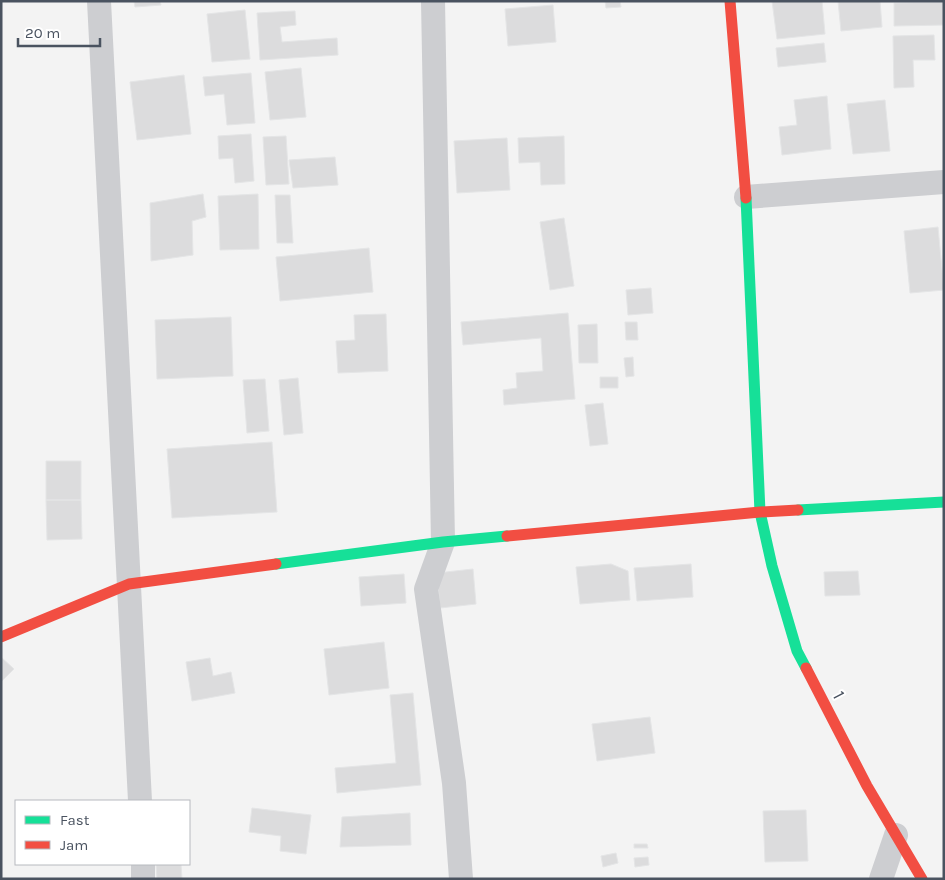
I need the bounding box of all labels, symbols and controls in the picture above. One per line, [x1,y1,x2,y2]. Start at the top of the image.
scale bar [18,15,100,47]
text: 20 m [25,24,60,42]
street label: 1 [828,687,850,703]
legend [15,800,190,865]
text: Fast [60,811,90,829]
text: Jam [60,836,88,854]

